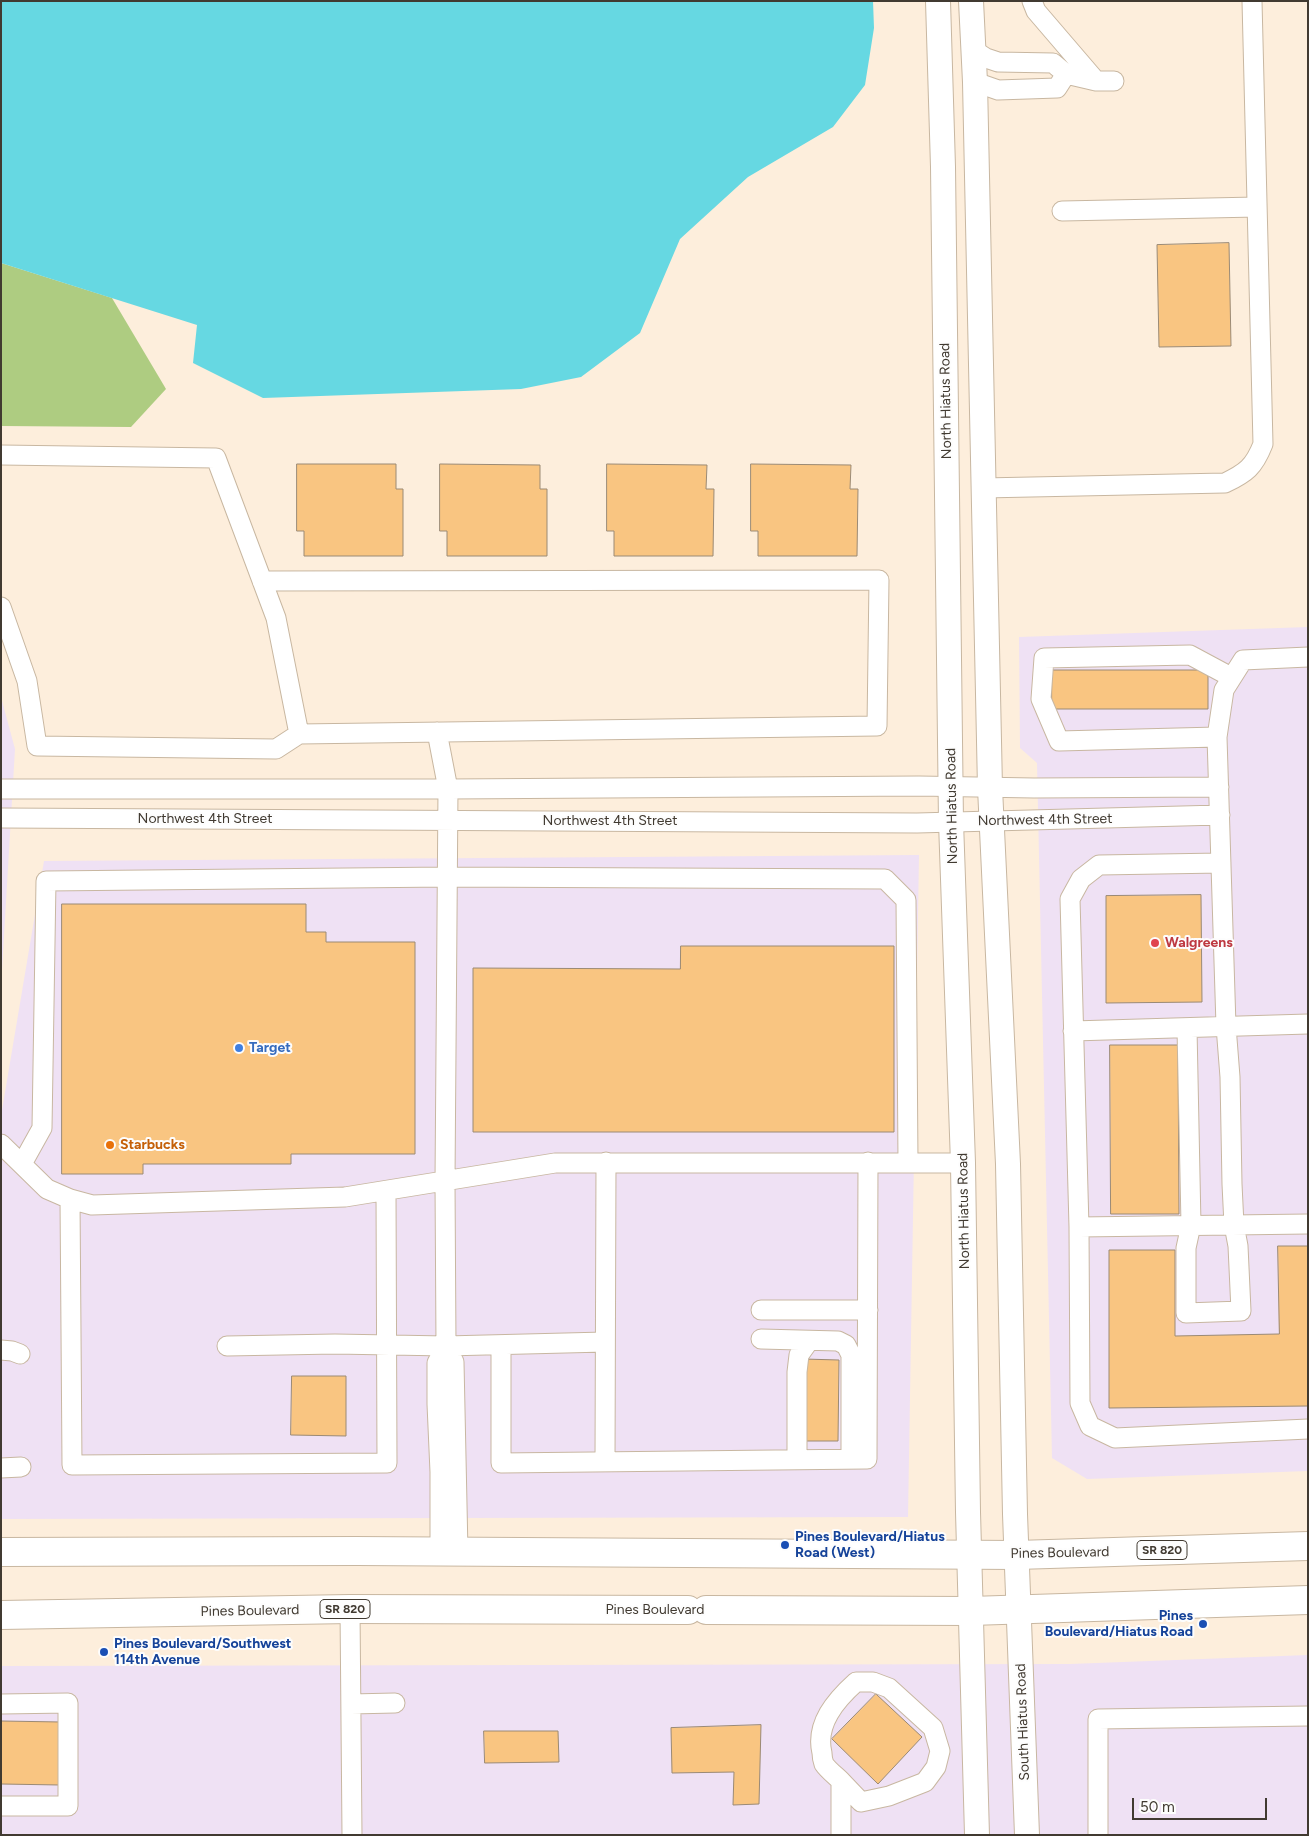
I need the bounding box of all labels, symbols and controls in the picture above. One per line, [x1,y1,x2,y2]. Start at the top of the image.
street label: North Hiatus Road [937,343,955,459]
street label: North Hiatus Road [943,748,961,864]
street label: Northwest 4th Street [977,810,1113,830]
street label: Northwest 4th Street [138,811,272,827]
street label: Northwest 4th Street [543,813,677,829]
place label: Walgreens [1165,935,1233,951]
marker: Walgreens [1149,937,1161,949]
place label: Target [249,1040,291,1056]
marker: Target [233,1042,245,1054]
place label: Starbucks [120,1137,185,1153]
marker: Starbucks [104,1139,116,1151]
street label: North Hiatus Road [955,1153,973,1269]
place label: Pines Boulevard/Hiatus Road (West) [795,1529,945,1561]
marker: Pines Boulevard/Hiatus Road (West) [779,1539,791,1551]
road number: SR 820 [1137,1540,1187,1560]
street label: Pines Boulevard [1010,1544,1110,1562]
road number: SR 820 [320,1600,370,1618]
street label: Pines Boulevard [200,1602,300,1620]
street label: Pines Boulevard [605,1602,705,1618]
place label: Pines Boulevard/Hiatus Road [1045,1608,1193,1640]
marker: Pines Boulevard/Hiatus Road [1197,1618,1209,1630]
place label: Pines Boulevard/Southwest 114th Avenue [114,1636,291,1668]
marker: Pines Boulevard/Southwest 114th Avenue [98,1646,110,1658]
street label: South Hiatus Road [1013,1663,1033,1781]
scale bar [1134,1788,1269,1820]
text: 50 m [1140,1798,1175,1816]

